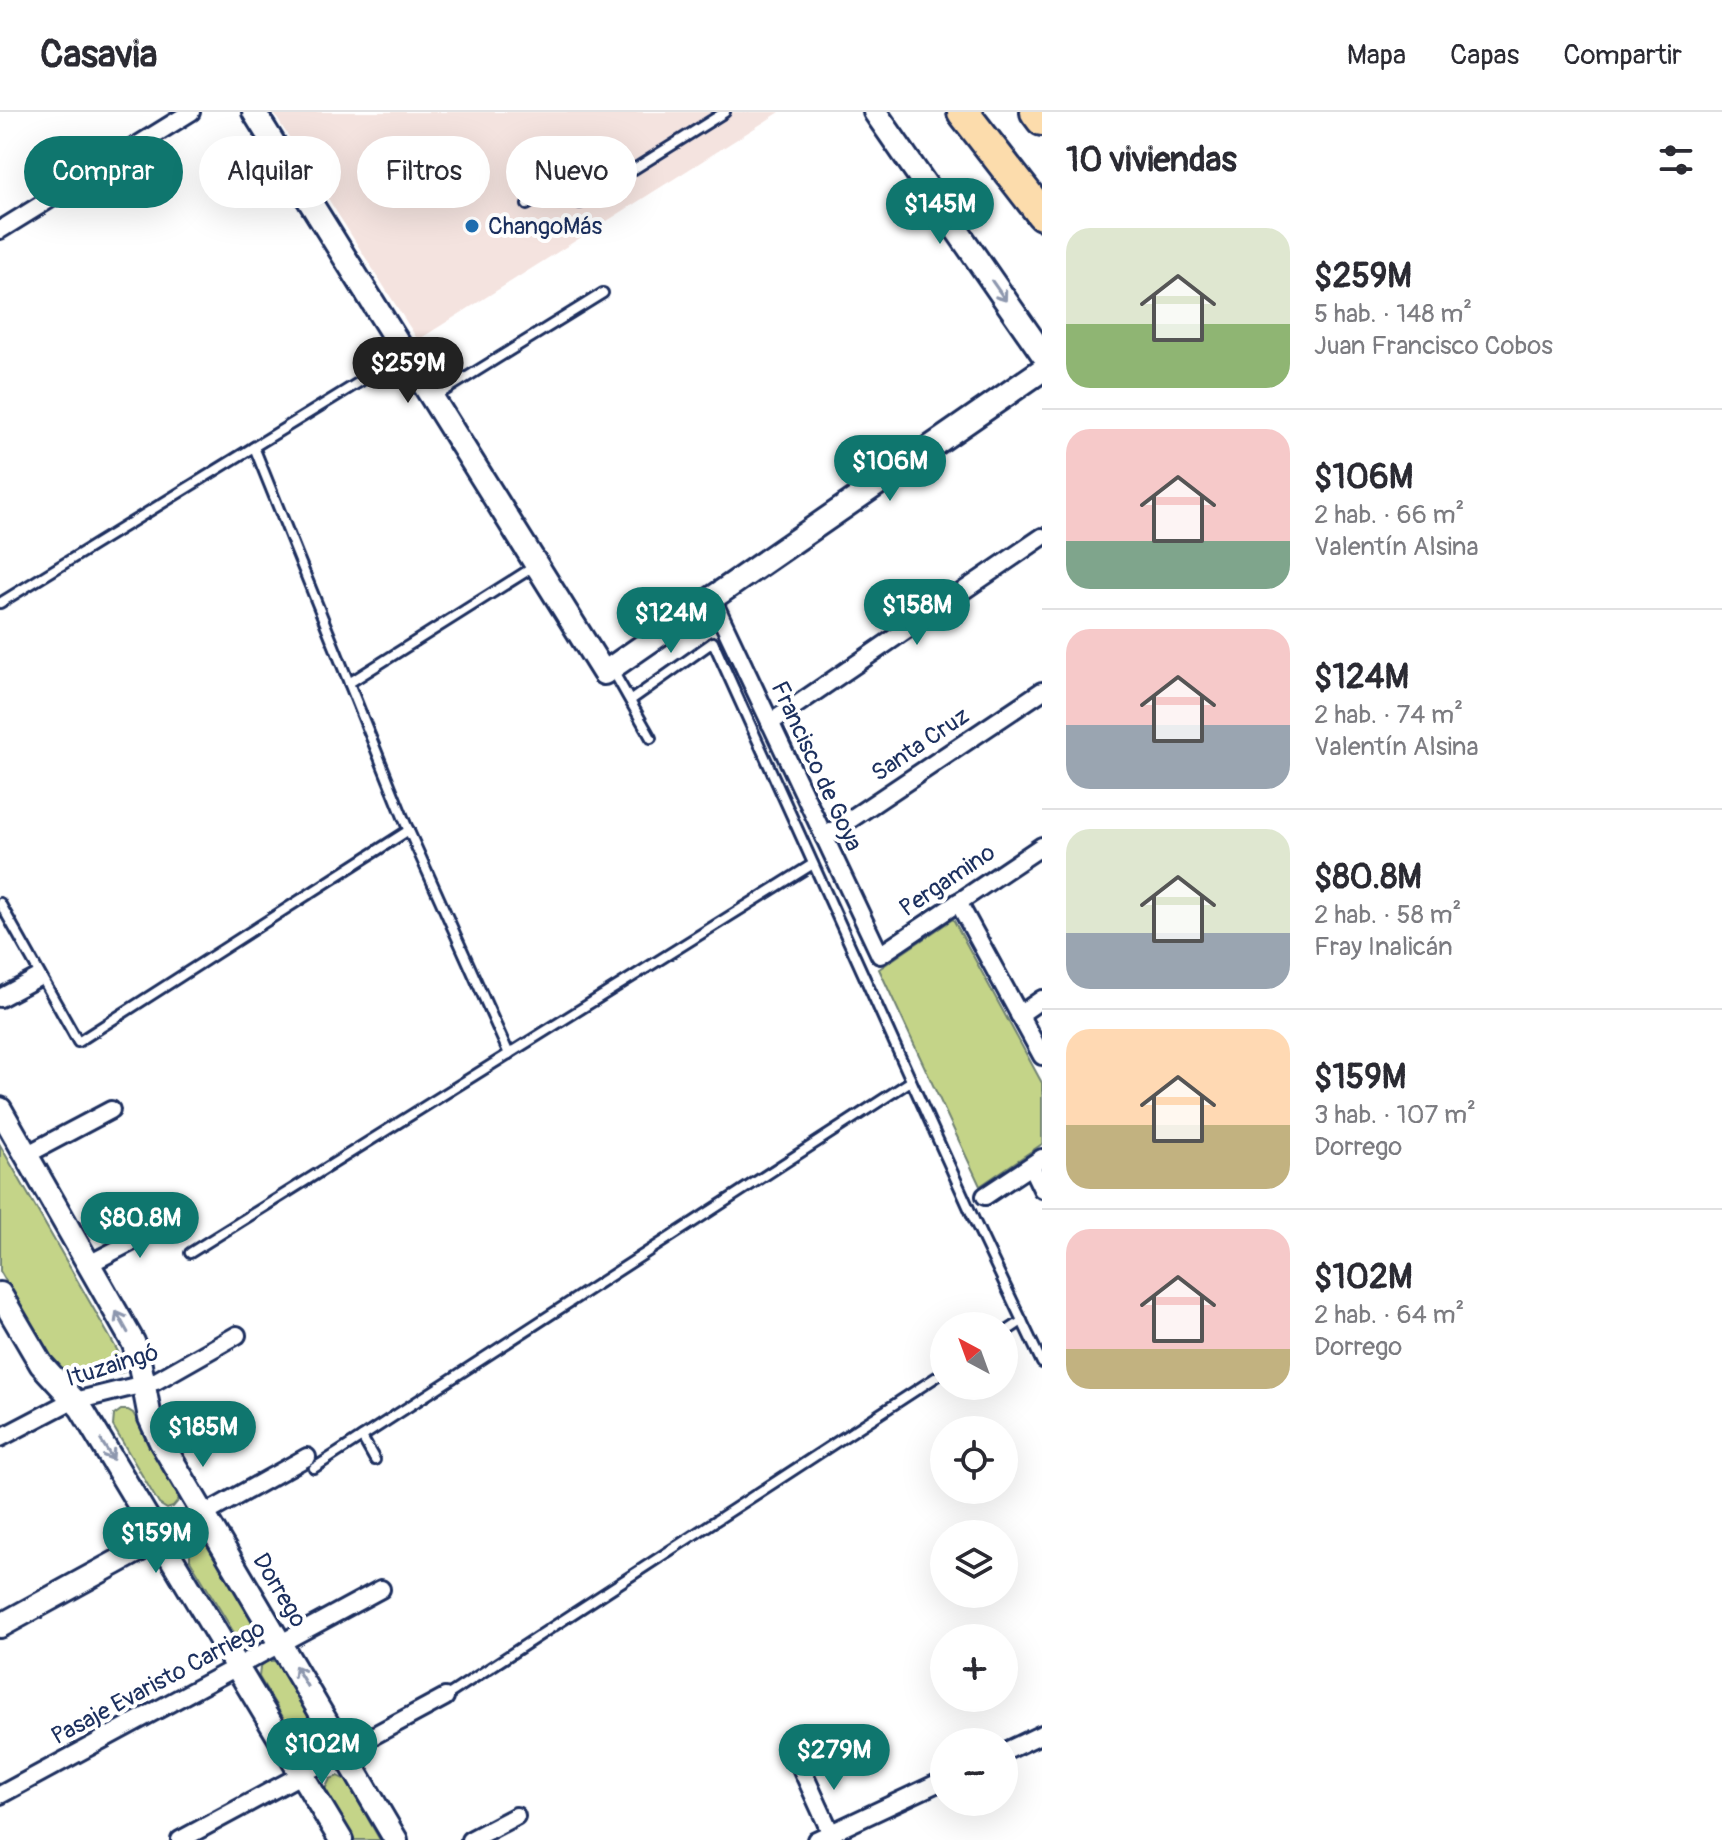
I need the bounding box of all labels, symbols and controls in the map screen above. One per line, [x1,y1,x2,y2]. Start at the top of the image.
text: Casavia [40,31,157,79]
text: Mapa [1347,38,1406,73]
text: Capas [1450,38,1519,73]
text: Compartir [1563,38,1682,73]
chip: Comprar [24,136,183,208]
chip: Alquilar [199,136,341,208]
chip: Filtros [357,136,490,208]
chip: Nuevo [506,136,637,208]
icon: filters [1654,138,1698,182]
text: 10 viviendas [1066,139,1237,182]
pin: $145M [884,178,996,246]
text: $145M [904,188,976,220]
place label: ChangoMás [488,212,603,241]
marker: ChangoMás [463,217,481,235]
text: $259M [1314,255,1412,298]
icon: home [1130,260,1226,356]
one-way arrow [991,280,1007,302]
text: 5 hab. · 148 m² [1314,298,1472,330]
text: Juan Francisco Cobos [1314,330,1553,362]
pin: $259M [352,337,464,405]
text: $259M [371,347,445,379]
pin: $106M [834,435,946,503]
text: $106M [852,445,928,477]
text: $106M [1314,456,1413,499]
icon: home [1130,461,1226,557]
text: 2 hab. · 66 m² [1314,499,1465,531]
text: Valentín Alsina [1314,531,1479,563]
pin: $158M [861,579,973,647]
pin: $124M [615,587,727,655]
text: $158M [882,589,952,621]
text: $124M [635,597,707,629]
text: $124M [1314,656,1409,699]
icon: home [1130,661,1226,757]
street label: Francisco de Goya [765,677,869,856]
text: 2 hab. · 74 m² [1314,699,1463,731]
street label: Santa Cruz [866,701,975,788]
text: Valentín Alsina [1314,731,1479,763]
street label: Pergamino [894,838,1001,923]
text: $80.8M [1314,856,1422,899]
icon: home [1130,861,1226,957]
text: 2 hab. · 58 m² [1314,899,1461,931]
text: Fray Inalicán [1314,931,1453,963]
text: $159M [1314,1056,1406,1099]
icon: home [1130,1061,1226,1157]
text: 3 hab. · 107 m² [1314,1099,1476,1131]
text: Dorrego [1314,1131,1402,1163]
pin: $80.8M [75,1192,205,1260]
text: $80.8M [99,1202,181,1234]
text: $102M [1314,1256,1412,1299]
icon: home [1130,1261,1226,1357]
text: 2 hab. · 64 m² [1314,1299,1464,1331]
one-way arrow [114,1310,129,1334]
north arrow [930,1312,1018,1400]
map controls [930,1312,1018,1816]
text: Dorrego [1314,1331,1402,1363]
street label: Ituzaingó [62,1338,162,1393]
pin: $185M [147,1401,259,1469]
text: $185M [168,1411,238,1443]
button: locate [930,1416,1018,1504]
one-way arrow [99,1438,115,1461]
pin: $159M [100,1507,212,1575]
text: $159M [121,1517,191,1549]
button: layers [930,1520,1018,1608]
street label: Dorrego [246,1548,313,1633]
street label: Pasaje Evaristo Carriego [46,1614,270,1751]
button: + [930,1624,1018,1712]
one-way arrow [293,1665,309,1688]
pin: $102M [266,1718,378,1786]
pin: $279M [778,1724,890,1792]
text: $102M [284,1728,360,1760]
button: − [930,1728,1018,1816]
text: $279M [797,1734,871,1766]

